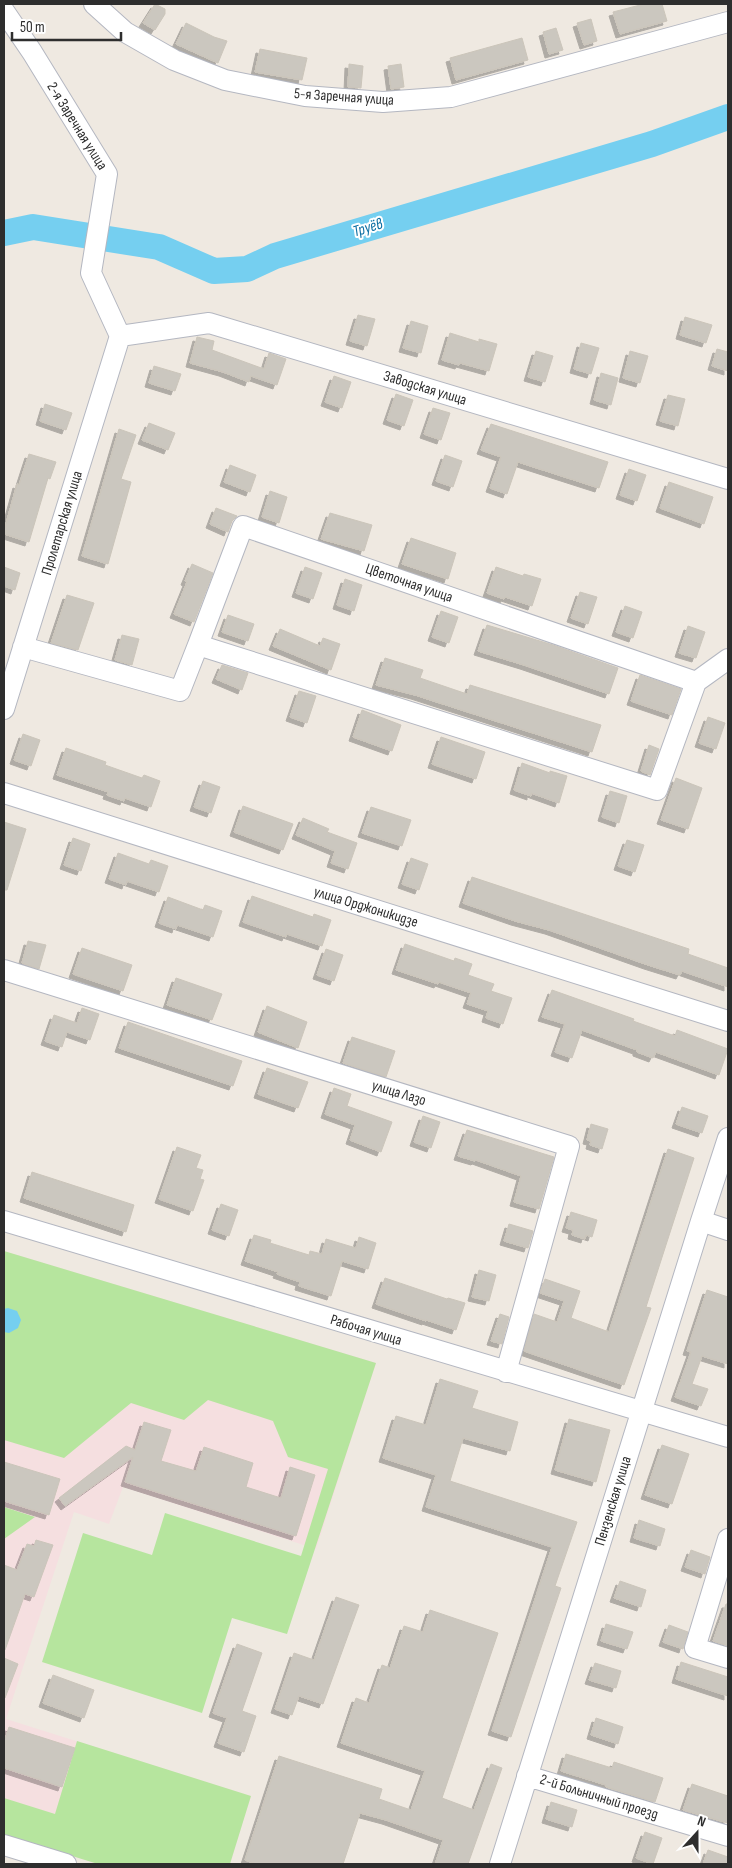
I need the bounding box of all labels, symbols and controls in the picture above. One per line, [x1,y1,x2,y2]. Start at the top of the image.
scale bar [12,10,121,42]
text: 50 m [20,18,45,37]
street label: 2-я Заречная улица [42,78,112,174]
street label: 5-я Заречная улица [293,84,395,110]
water label: Труёв [351,214,386,242]
street label: Заводская улица [381,366,469,410]
street label: Пролетарская улица [37,468,87,577]
street label: Цветочная улица [363,559,455,607]
street label: улица Орджоникидзе [312,882,420,932]
street label: улица Лазо [370,1076,428,1110]
street label: Рабочая улица [328,1310,404,1350]
street label: Пензенская улица [590,1454,636,1548]
street label: 2-й Больничный проезд [538,1770,660,1824]
north arrow [672,1808,722,1858]
text: N [695,1812,708,1831]

